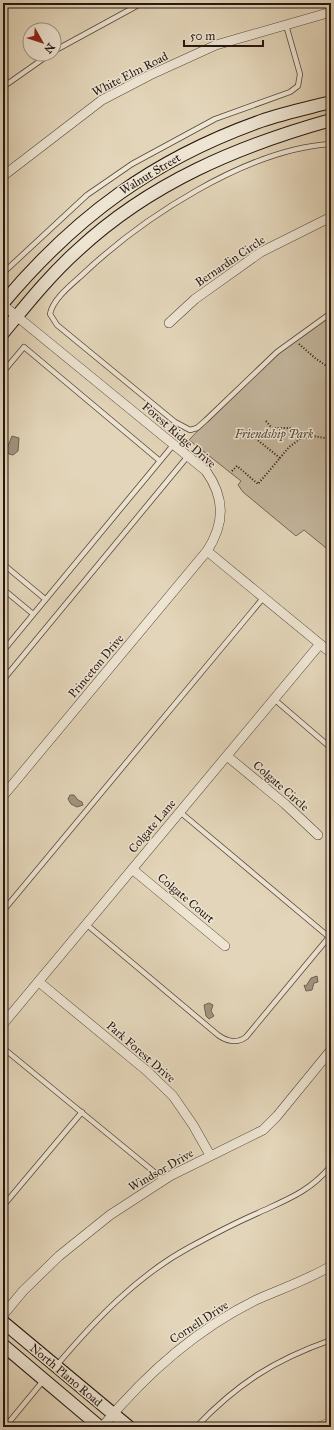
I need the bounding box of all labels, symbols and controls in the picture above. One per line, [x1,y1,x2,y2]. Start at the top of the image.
north arrow [22,22,62,62]
scale bar [184,22,263,48]
text: 50 m [190,29,215,43]
text: N [41,40,57,56]
street label: White Elm Road [90,49,170,99]
street label: Walnut Street [117,150,184,198]
street label: Bernardin Circle [192,233,268,289]
street label: Forest Ridge Drive [139,399,219,472]
park label: Friendship Park [234,427,314,442]
street label: Princeton Drive [65,631,127,701]
street label: Colgate Circle [250,758,312,815]
street label: Colgate Lane [126,796,179,856]
street label: Colgate Court [154,870,218,927]
street label: Park Forest Drive [104,1018,178,1086]
street label: Windsor Drive [126,1146,196,1194]
street label: Cornell Drive [167,1298,231,1346]
street label: North Plano Road [27,1341,105,1409]

